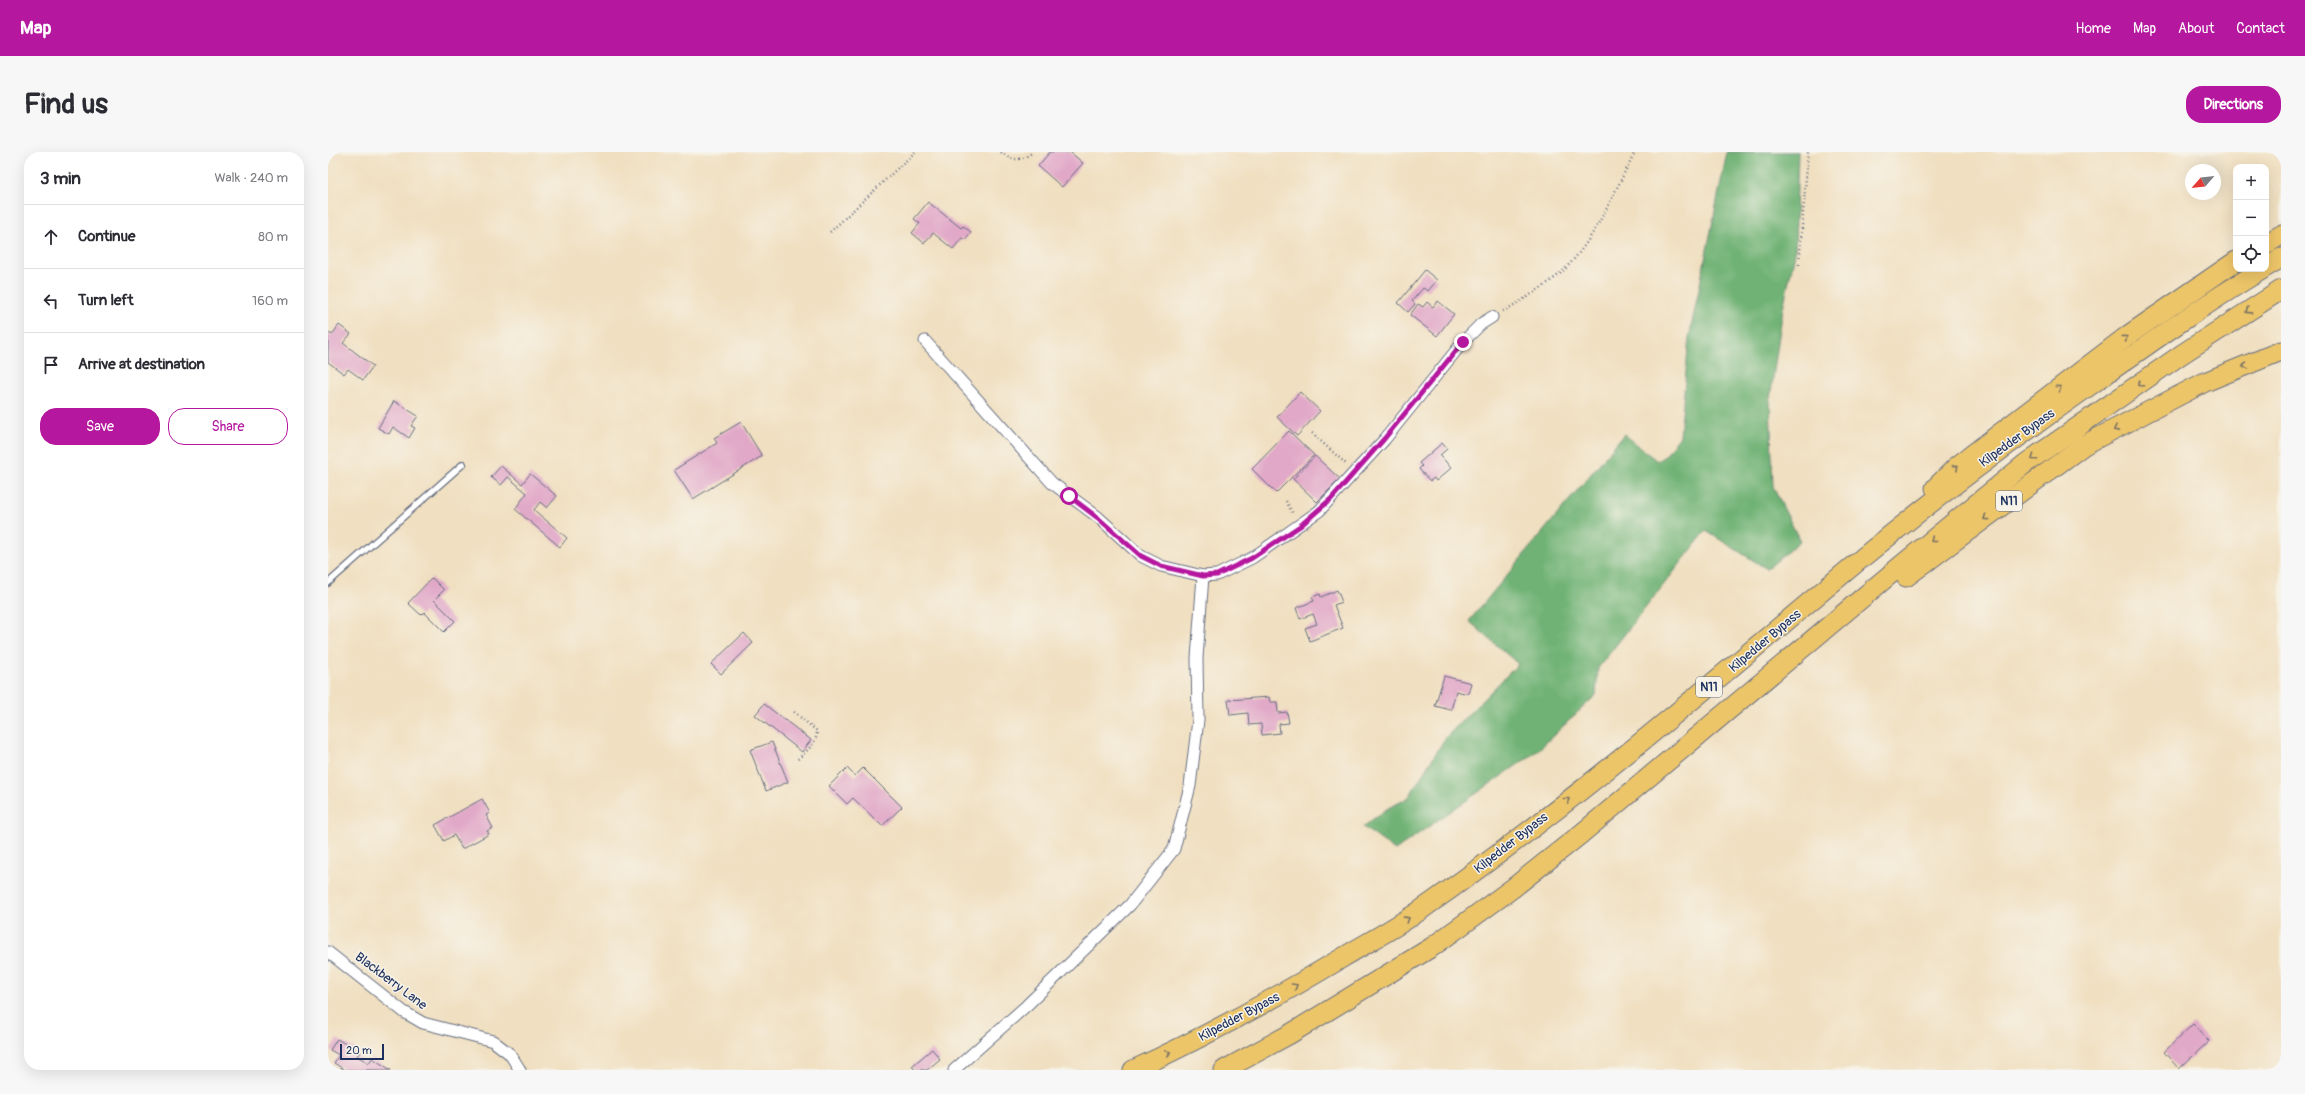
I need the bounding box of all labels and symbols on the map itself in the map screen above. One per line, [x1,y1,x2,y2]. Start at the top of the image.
north arrow [2185,164,2221,200]
one-way arrow [2246,306,2253,313]
route end [1454,333,1472,351]
one-way arrow [2120,335,2127,342]
one-way arrow [2241,361,2248,369]
one-way arrow [2138,379,2145,386]
one-way arrow [2055,386,2062,393]
street label: Kilpedder Bypass [1976,405,2058,471]
one-way arrow [2112,424,2120,432]
one-way arrow [2031,453,2038,461]
one-way arrow [1951,464,1959,472]
route start [1060,487,1078,505]
road number: N11 [1996,491,2022,511]
one-way arrow [1983,513,1990,520]
one-way arrow [1930,535,1937,542]
street label: Kilpedder Bypass [1726,606,1804,676]
road number: N11 [1696,677,1722,697]
one-way arrow [1563,797,1570,804]
street label: Kilpedder Bypass [1471,809,1551,877]
one-way arrow [1403,916,1410,924]
street label: Blackberry Lane [352,949,431,1014]
one-way arrow [1291,983,1298,990]
street label: Kilpedder Bypass [1196,989,1282,1045]
scale bar [340,1042,384,1061]
one-way arrow [1164,1050,1172,1058]

